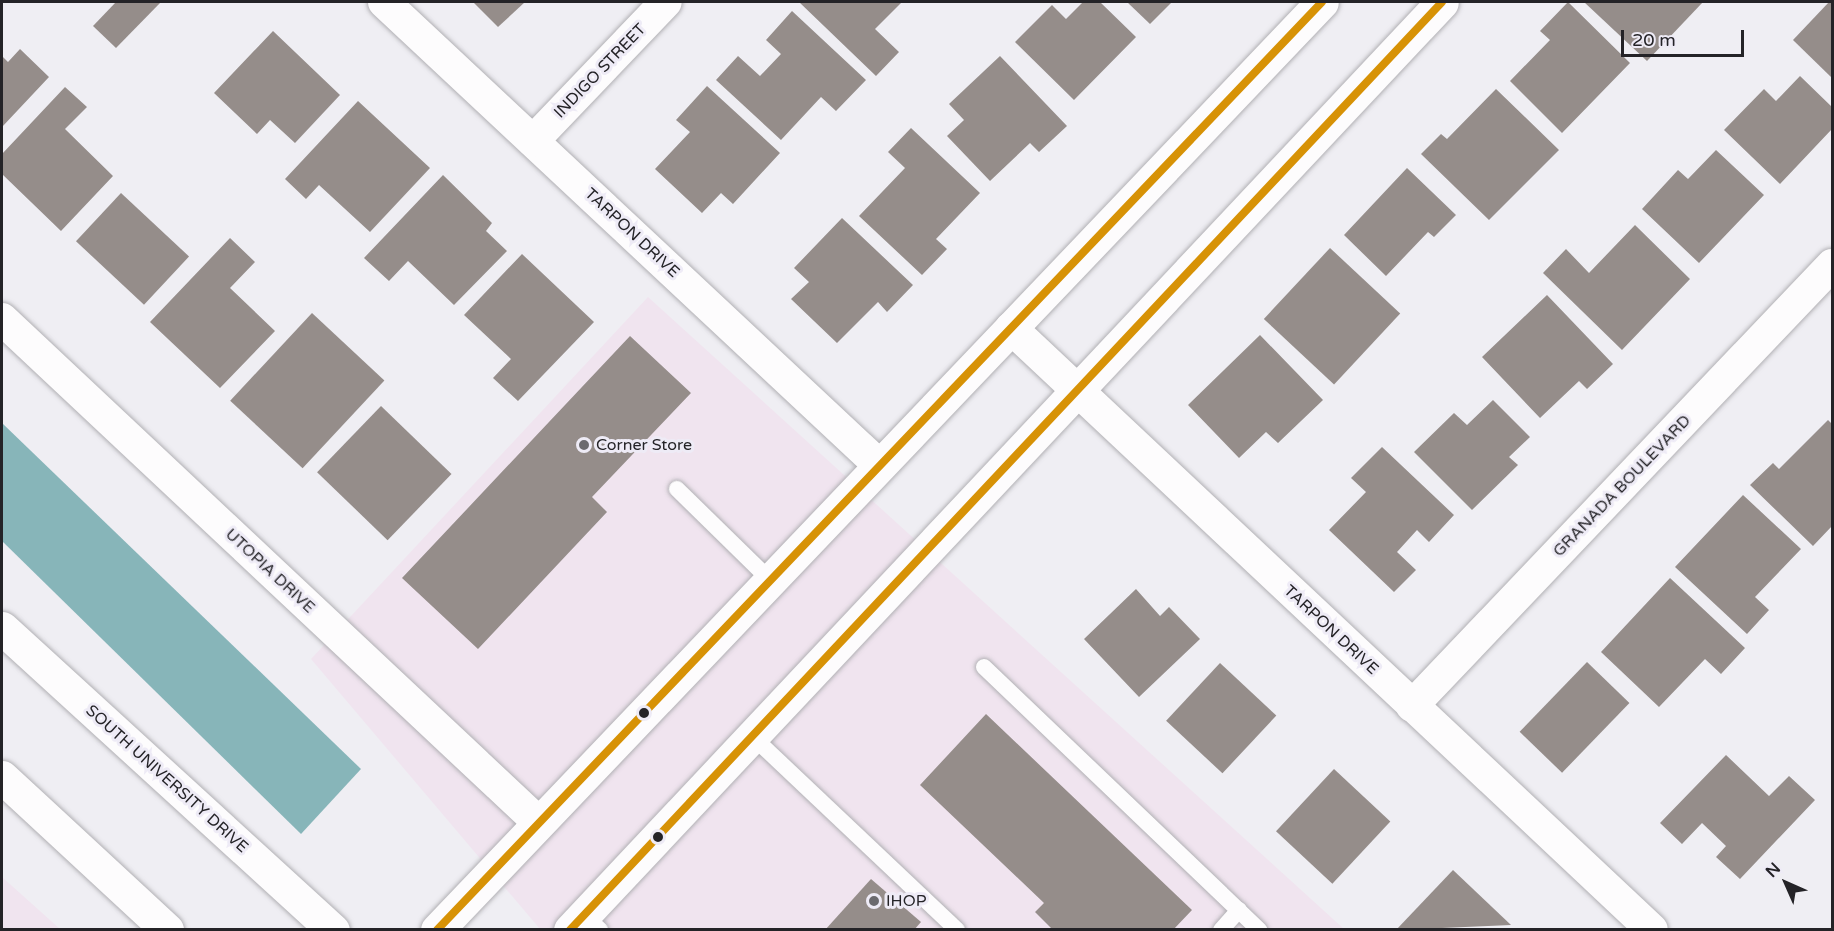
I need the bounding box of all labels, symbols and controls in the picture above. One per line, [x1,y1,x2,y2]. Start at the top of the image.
scale bar [1624,18,1747,56]
street label: INDIGO STREET [550,20,650,122]
text: 20 m [1632,29,1676,51]
street label: TARPON DRIVE [581,184,683,282]
street label: GRANADA BOULEVARD [1549,411,1695,561]
place label: Corner Store [596,435,692,455]
marker: Corner Store [577,438,591,452]
street label: UTOPIA DRIVE [221,525,319,617]
street label: TARPON DRIVE [1280,581,1382,679]
street label: SOUTH UNIVERSITY DRIVE [82,701,252,857]
unlabelled marker [638,707,650,719]
unlabelled marker [652,831,664,843]
north arrow [1756,853,1816,913]
text: N [1762,859,1785,882]
place label: IHOP [886,891,926,911]
marker: IHOP [867,894,881,908]

